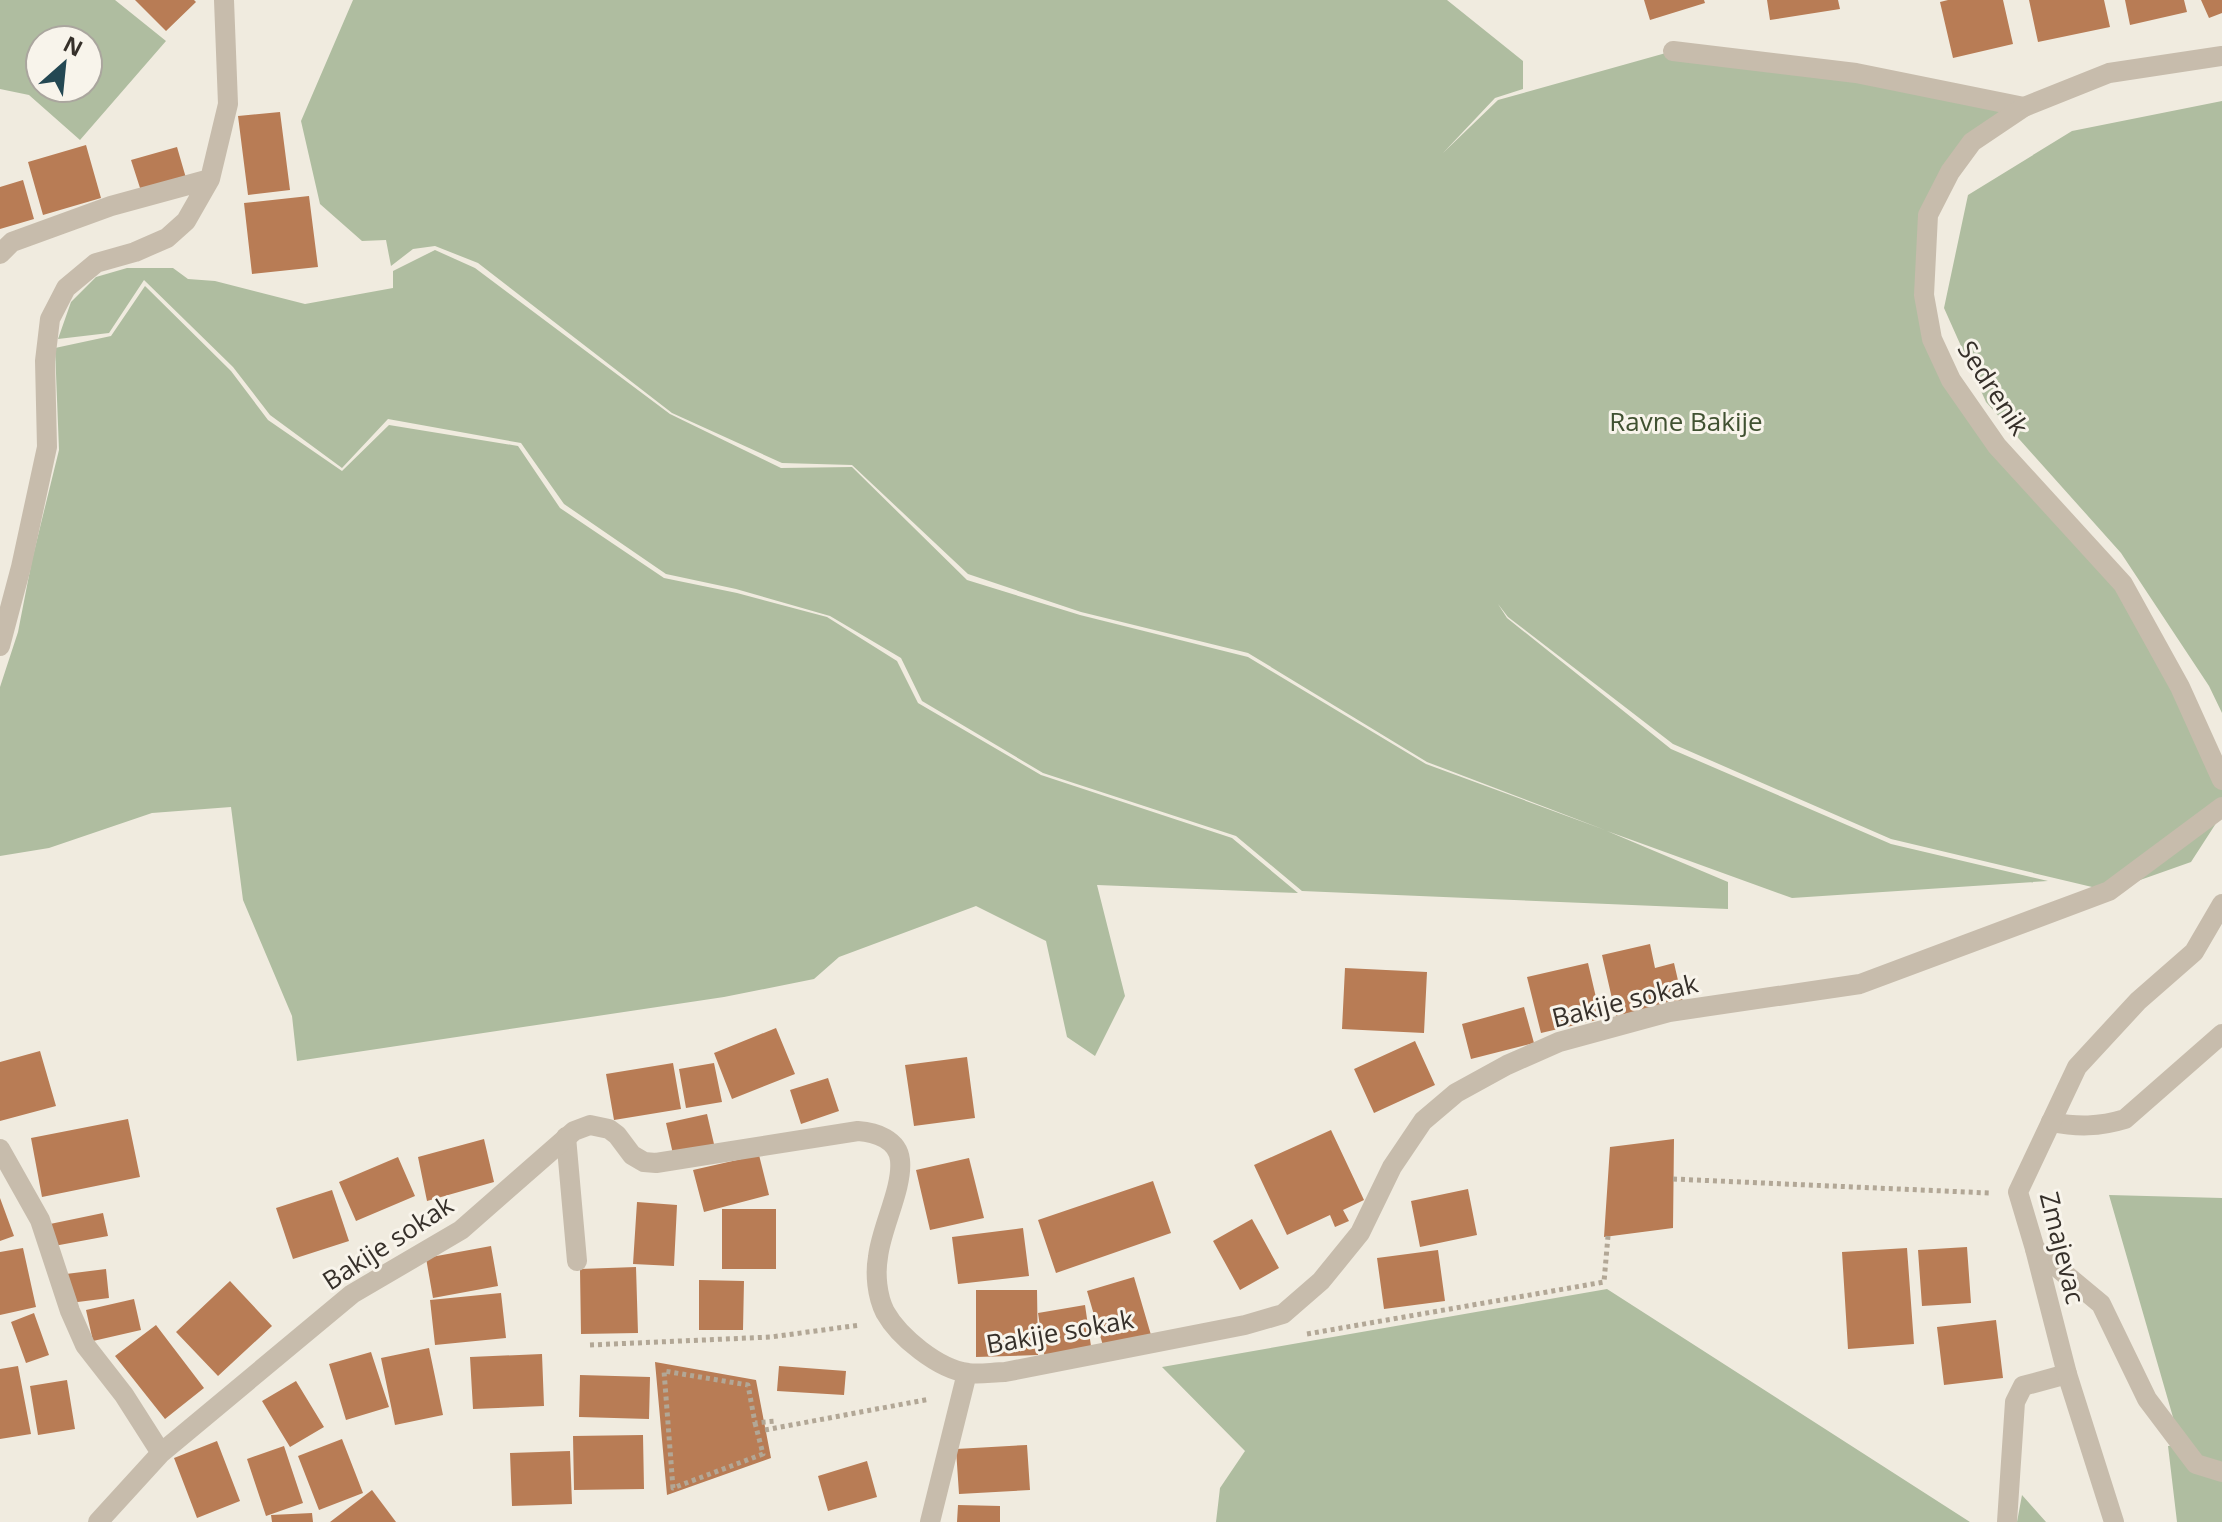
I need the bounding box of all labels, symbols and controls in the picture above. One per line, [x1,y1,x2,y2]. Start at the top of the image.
north arrow [24,24,104,104]
text: N [59,28,88,63]
street label: Sedrenik [1950,333,2038,442]
park label: Ravne Bakije [1609,403,1763,439]
street label: Bakije sokak [1548,964,1702,1036]
street label: Bakije sokak [315,1186,460,1298]
street label: Zmajevac [2032,1188,2094,1308]
street label: Bakije sokak [983,1300,1137,1362]

